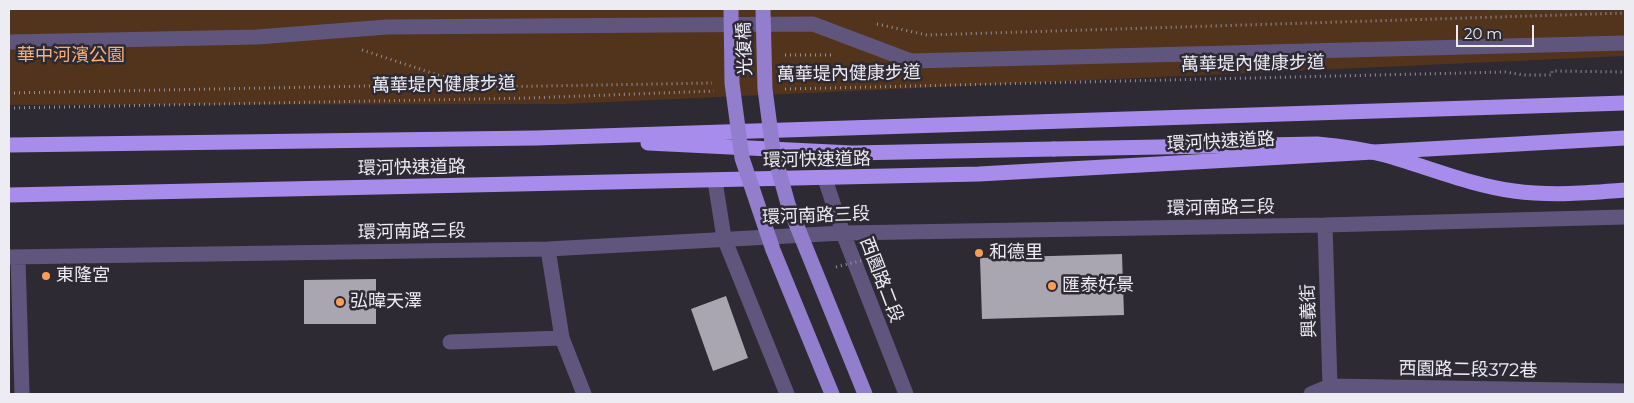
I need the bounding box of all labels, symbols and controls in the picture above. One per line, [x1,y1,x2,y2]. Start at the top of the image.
scale bar [1459,15,1536,47]
street label: 光復橋 [733,22,757,76]
text: 20 m [1464,24,1502,43]
park label: 華中河濱公園 [17,45,125,67]
street label: 萬華堤內健康步道 [1181,52,1325,76]
street label: 萬華堤內健康步道 [777,62,921,86]
street label: 萬華堤內健康步道 [372,73,516,97]
street label: 環河快速道路 [1167,128,1275,156]
street label: 環河快速道路 [763,148,871,172]
street label: 環河快速道路 [358,156,466,180]
street label: 環河南路三段 [1167,196,1275,220]
street label: 環河南路三段 [762,203,870,229]
street label: 環河南路三段 [358,220,466,244]
street label: 西園路二段 [855,234,907,326]
place label: 和德里 [989,242,1043,264]
marker: 和德里 [973,247,985,259]
place label: 東隆宮 [56,265,110,287]
marker: 東隆宮 [40,270,52,282]
place label: 匯泰好景 [1062,275,1134,297]
marker: 匯泰好景 [1046,280,1058,292]
street label: 興義街 [1297,284,1321,338]
place label: 弘暐天澤 [350,291,422,313]
marker: 弘暐天澤 [334,296,346,308]
street label: 西園路二段372巷 [1398,358,1538,382]

